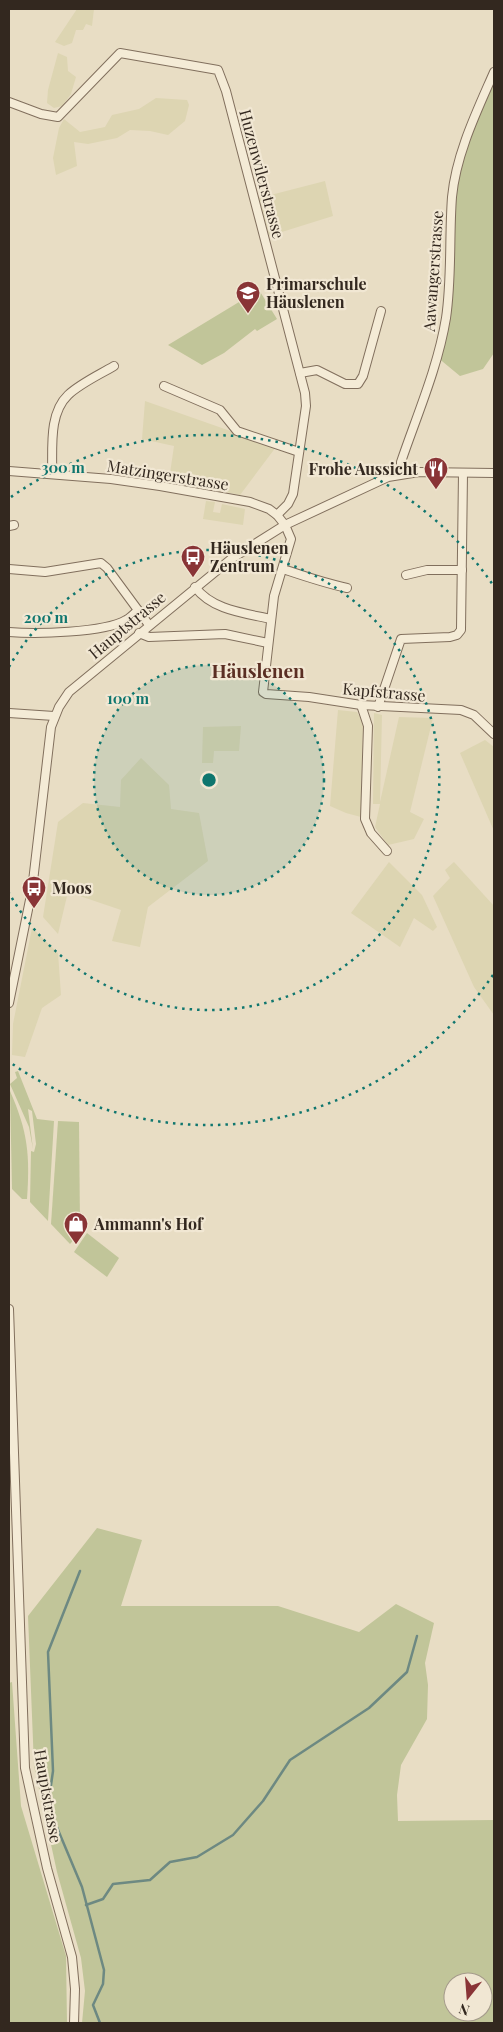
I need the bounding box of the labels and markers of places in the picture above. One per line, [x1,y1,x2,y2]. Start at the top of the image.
place label: Primarschule Häuslenen [266,273,367,312]
school or university icon: Primarschule Häuslenen [235,280,261,314]
restaurant icon: Frohe Aussicht [423,456,449,490]
place label: Frohe Aussicht [308,458,418,479]
place label: Häuslenen Zentrum [210,537,289,576]
bus stop icon: Häuslenen Zentrum [180,544,206,578]
centre of rings [200,771,218,789]
bus stop icon: Moos [21,875,47,909]
place label: Moos [52,877,92,898]
shop icon: Ammann's Hof [63,1211,89,1245]
place label: Ammann's Hof [93,1213,204,1234]

